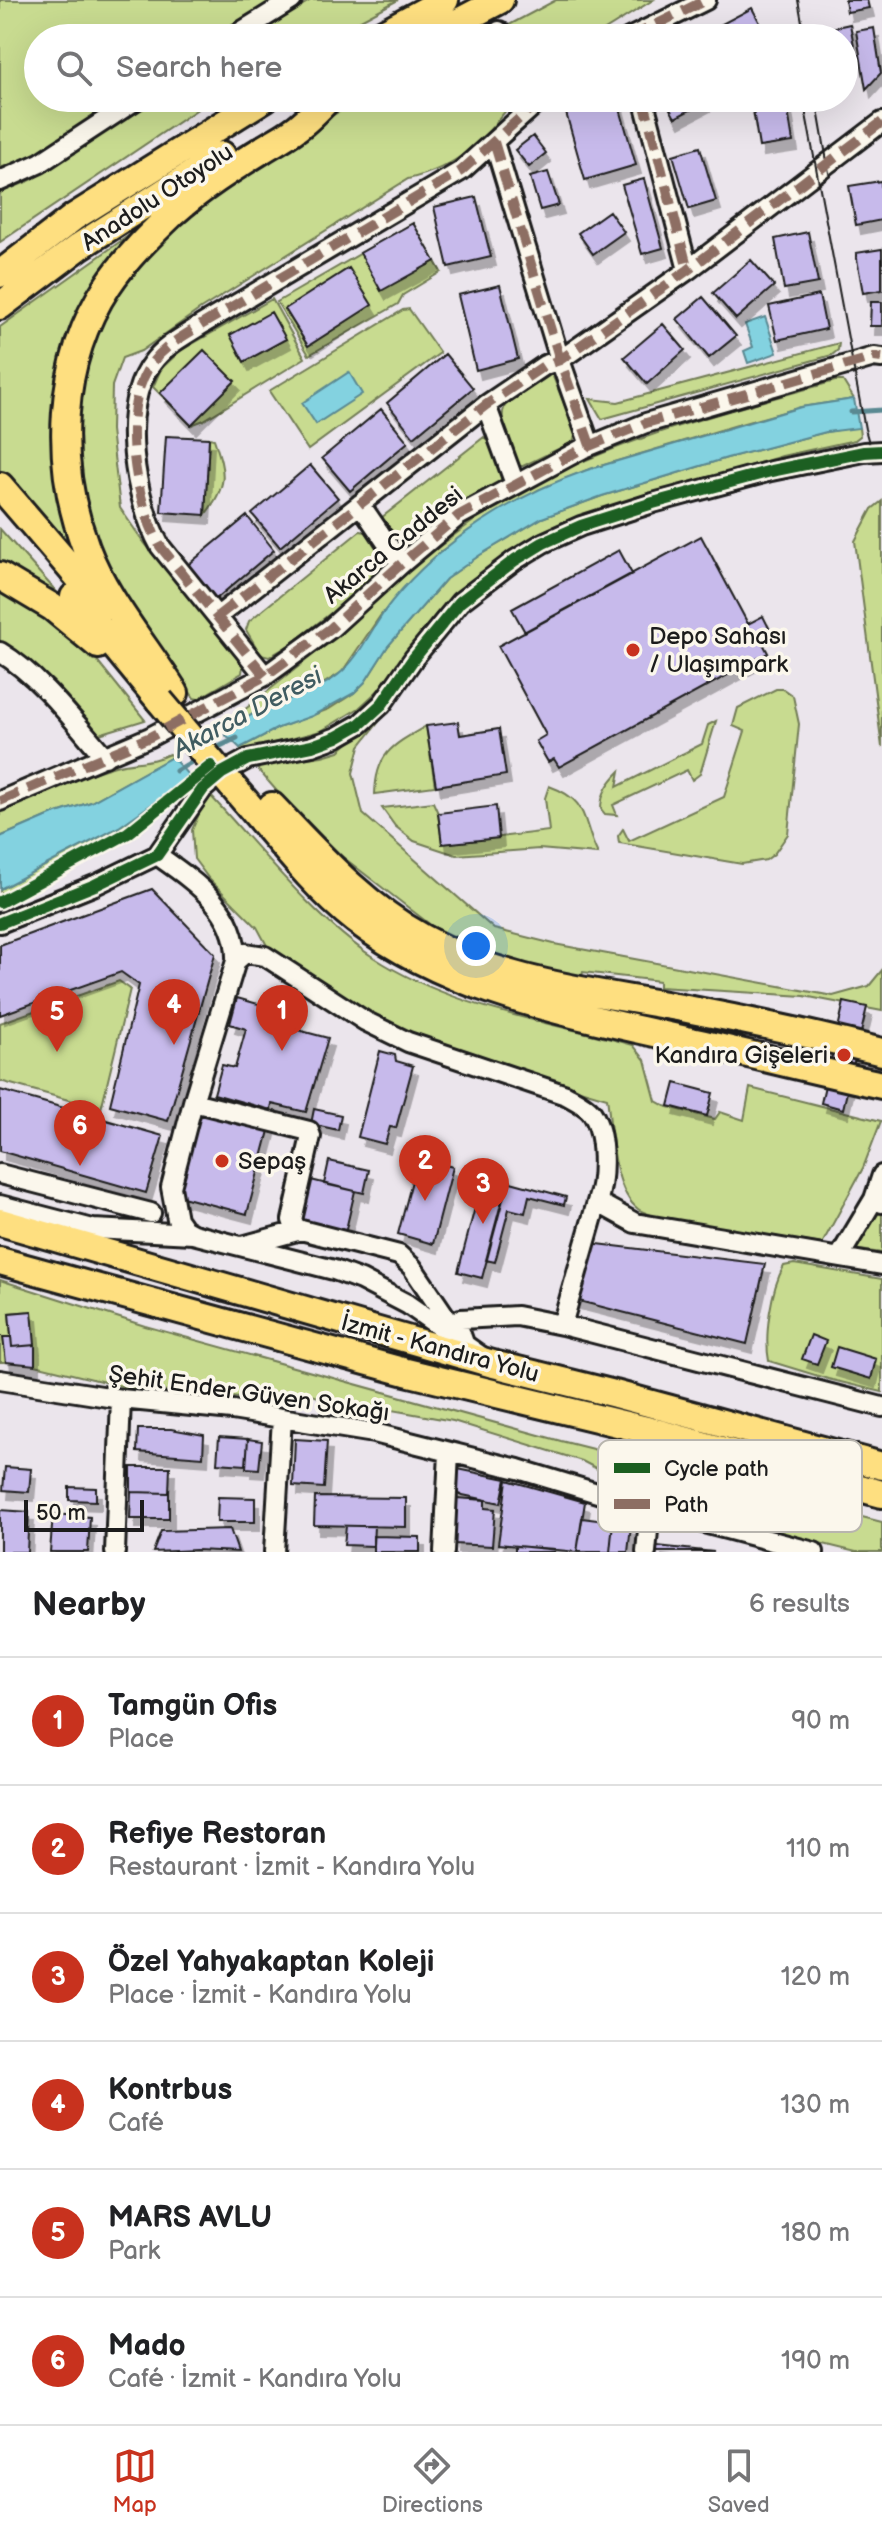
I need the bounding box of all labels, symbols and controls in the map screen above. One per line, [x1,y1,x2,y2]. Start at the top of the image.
search box [24,24,858,112]
icon: search [52,46,96,90]
text: Search here [116,50,282,86]
street label: Anadolu Otoyolu [76,138,239,257]
street label: Akarca Caddesi [318,480,469,610]
place label: Depo Sahası / Ulaşımpark [649,622,788,679]
marker: Depo Sahası / Ulaşımpark [624,641,642,659]
water label: Akarca Deresi [166,660,329,767]
your location [456,926,496,966]
pin: 4 [148,979,200,1045]
pin: 1 [256,985,308,1051]
pin: 5 [31,986,83,1052]
place label: Kandıra Gişeleri [655,1041,828,1070]
marker: Kandıra Gişeleri [835,1046,853,1064]
pin: 6 [54,1100,106,1166]
pin: 2 [399,1135,451,1201]
place label: Sepaş [238,1147,306,1176]
marker: Sepaş [213,1152,231,1170]
pin: 3 [457,1158,509,1224]
street label: İzmit - Kandıra Yolu [338,1308,542,1389]
street label: Şehit Ender Güven Sokağı [107,1359,391,1428]
legend [598,1440,862,1532]
text: Cycle path [664,1456,769,1483]
text: Path [664,1492,708,1519]
scale bar [24,1496,144,1532]
text: 50 m [36,1500,86,1527]
text: Nearby [32,1584,146,1625]
text: 6 results [749,1589,850,1620]
text: Tamgün Ofis [108,1688,277,1724]
text: 1 [53,1706,63,1737]
text: 90 m [791,1706,850,1737]
text: Place [108,1724,174,1755]
text: Refiye Restoran [108,1816,326,1852]
text: 2 [50,1834,66,1865]
text: 110 m [786,1834,850,1865]
text: Restaurant · İzmit - Kandıra Yolu [108,1852,475,1883]
text: Özel Yahyakaptan Koleji [108,1944,434,1980]
text: 3 [50,1962,66,1993]
text: 120 m [781,1962,850,1993]
text: Place · İzmit - Kandıra Yolu [108,1980,412,2011]
text: Kontrbus [108,2072,232,2108]
text: 4 [50,2090,66,2121]
text: 130 m [780,2090,850,2121]
text: Café [108,2108,164,2139]
text: MARS AVLU [108,2200,272,2236]
text: 5 [50,2218,66,2249]
text: 180 m [781,2218,850,2249]
text: Park [108,2236,160,2267]
text: Mado [108,2328,186,2364]
text: 6 [50,2346,66,2377]
text: 190 m [781,2346,850,2377]
text: Café · İzmit - Kandıra Yolu [108,2364,402,2395]
tab: Map [112,2444,157,2519]
tab: Directions [382,2444,483,2519]
tab: Saved [708,2444,770,2519]

